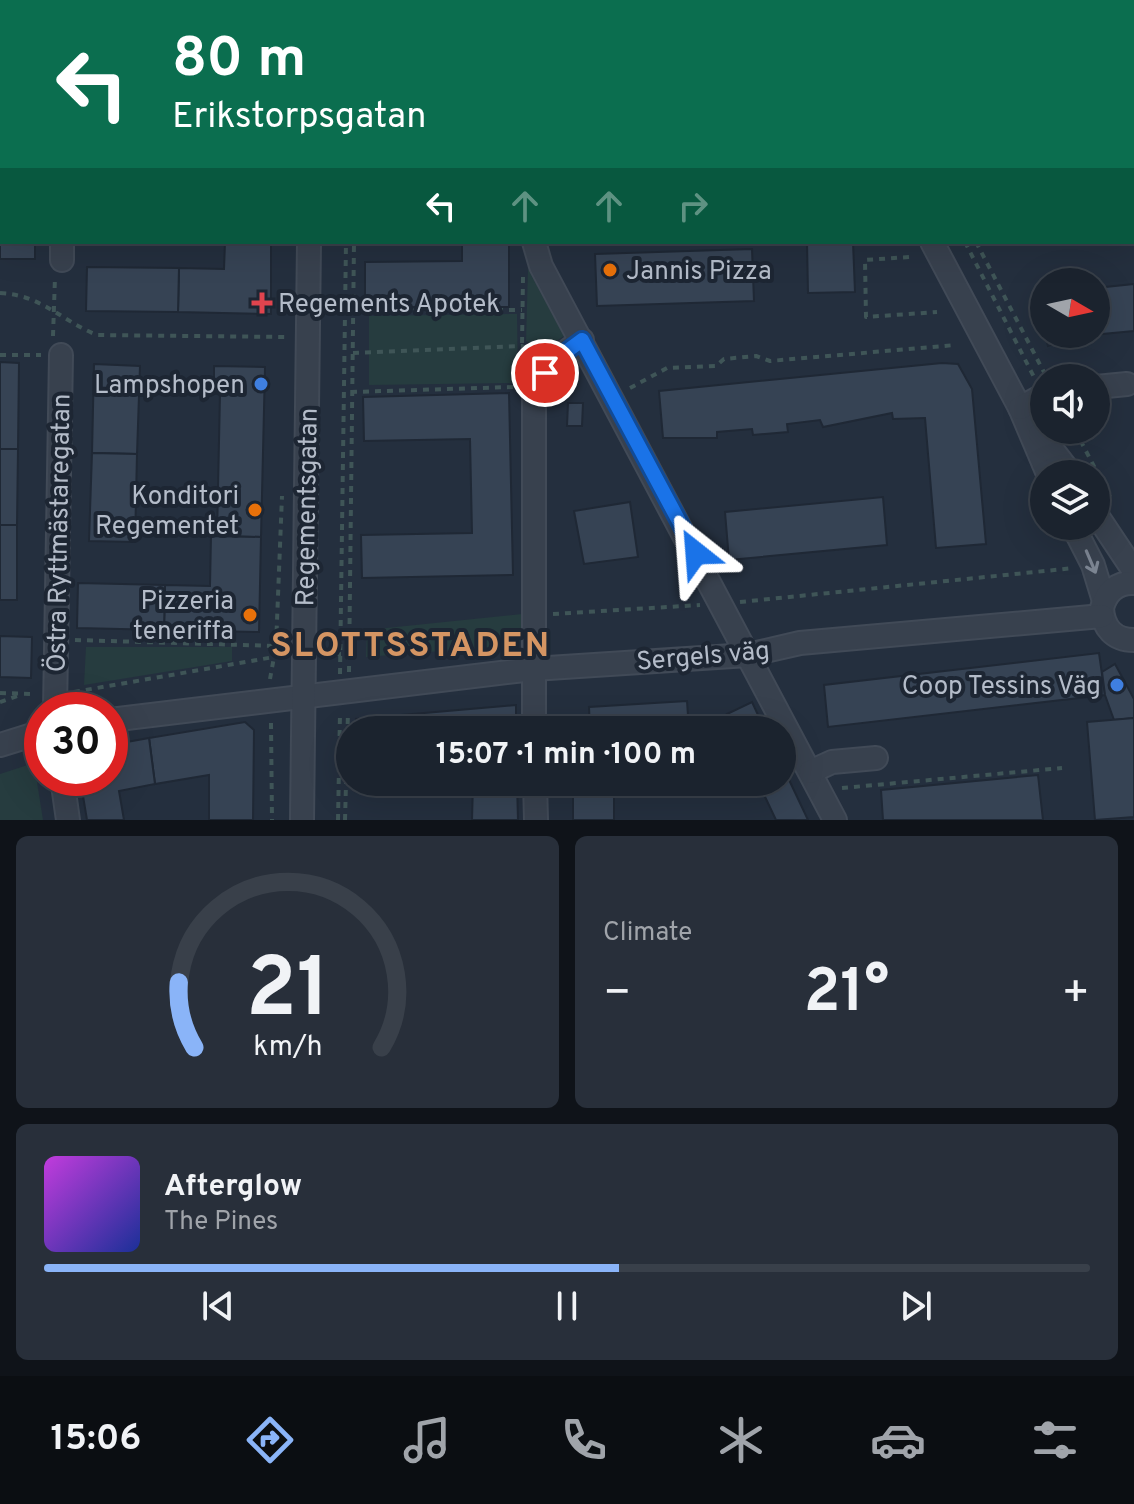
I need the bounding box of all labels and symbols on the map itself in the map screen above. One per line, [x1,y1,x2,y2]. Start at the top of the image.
place label: Jannis Pizza [626,256,772,289]
marker: Jannis Pizza [601,261,619,279]
north arrow [1030,268,1110,348]
place label: Regements Apotek [278,289,500,322]
marker: Regements Apotek [253,294,271,312]
pin [511,339,579,407]
place label: Lampshopen [94,370,245,403]
marker: Lampshopen [252,375,270,393]
street label: Östra Ryttmästaregatan [41,393,79,673]
street label: Regementsgatan [290,407,327,607]
place label: Konditori Regementet [95,481,239,544]
marker: Konditori Regementet [246,501,264,519]
position arrow [654,511,738,595]
one-way arrow [1084,550,1099,574]
place label: Pizzeria teneriffa [133,586,234,649]
marker: Pizzeria teneriffa [241,606,259,624]
district label: SLOTTSSTADEN [271,626,551,669]
street label: Sergels väg [635,635,771,680]
place label: Coop Tessins Väg [902,671,1101,704]
marker: Coop Tessins Väg [1108,676,1126,694]
speed limit sign: 30 [24,692,128,796]

